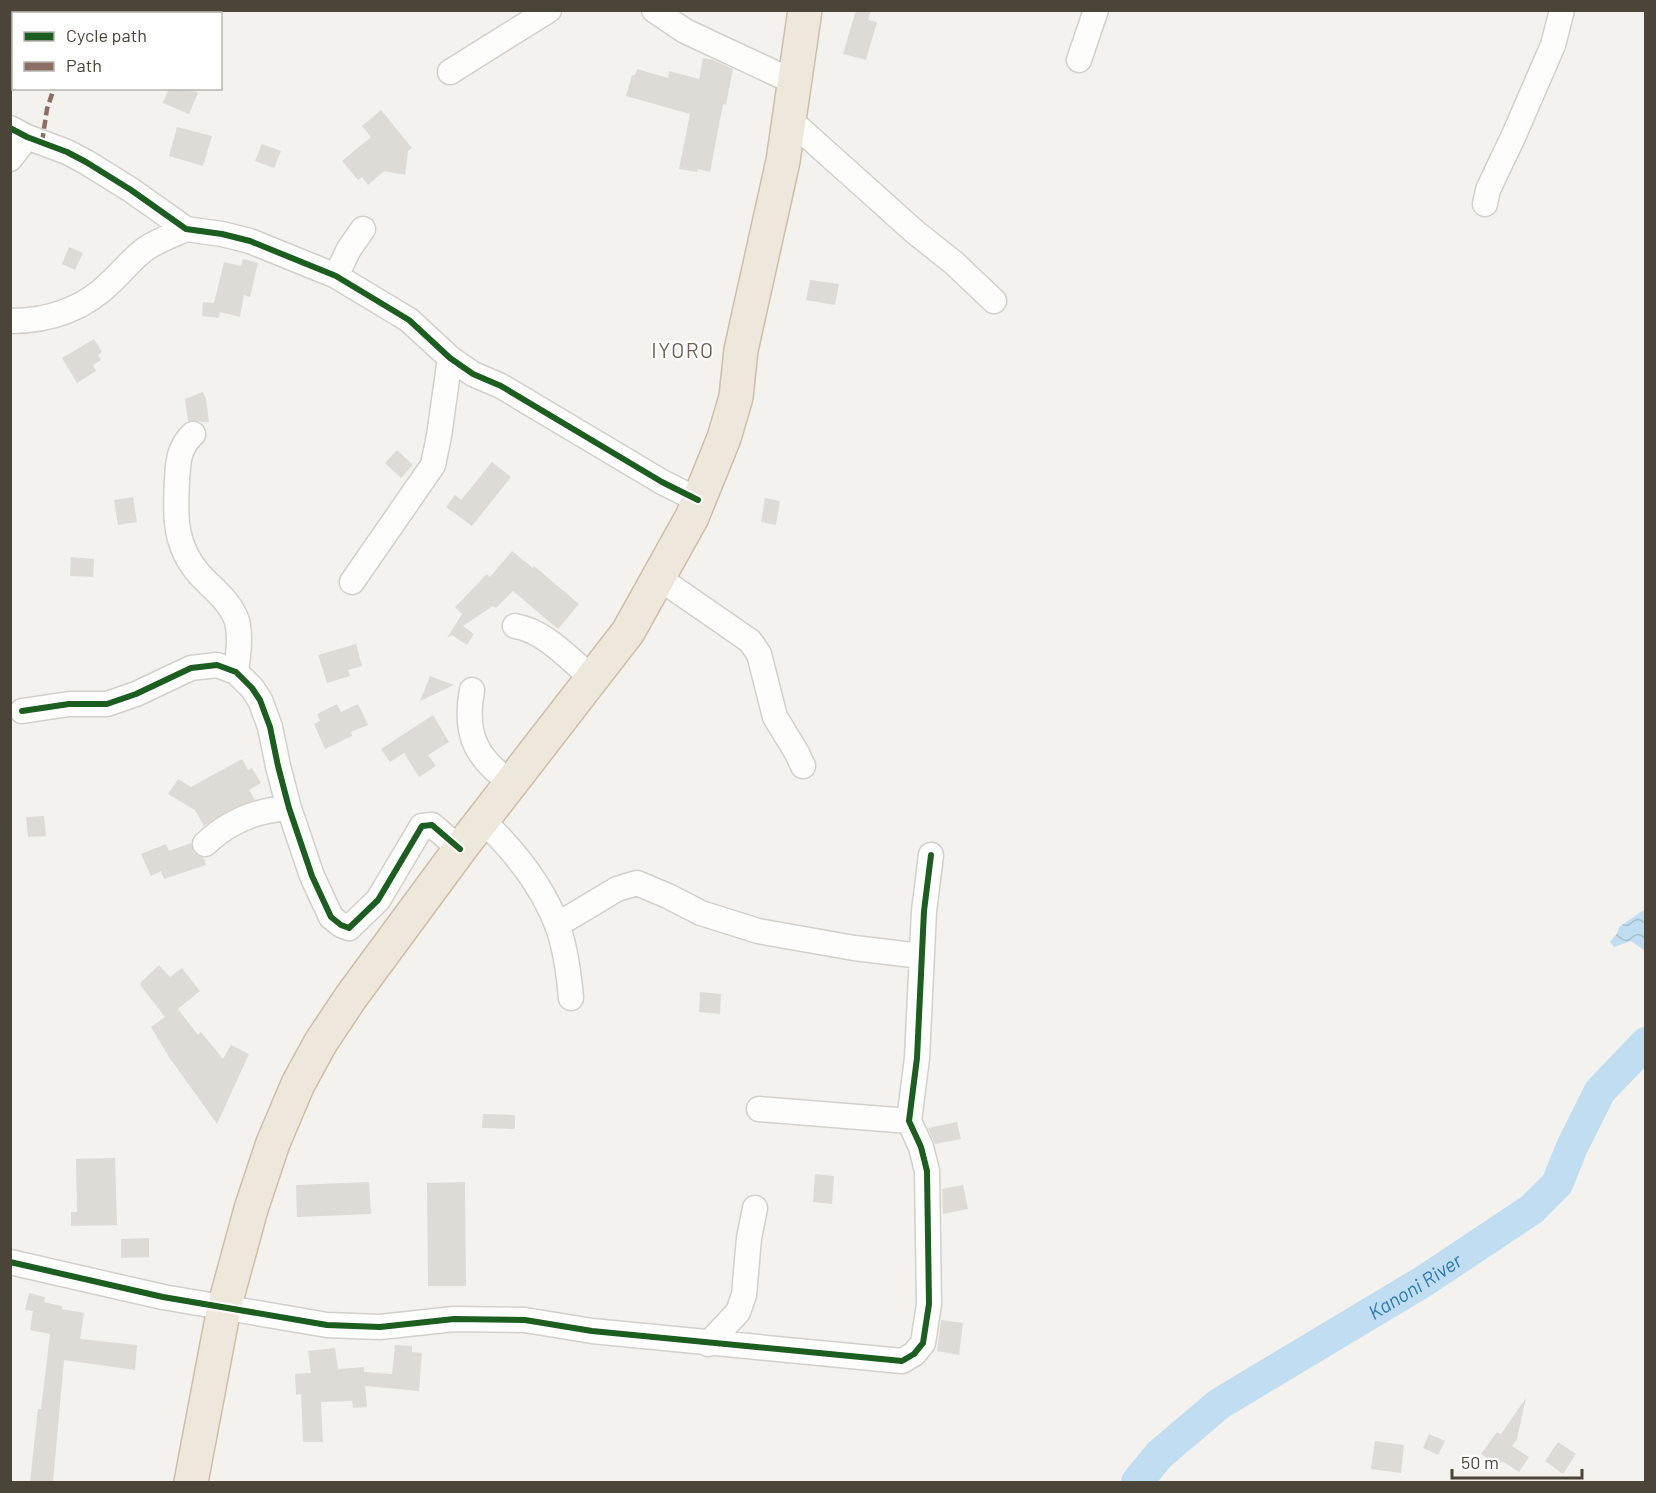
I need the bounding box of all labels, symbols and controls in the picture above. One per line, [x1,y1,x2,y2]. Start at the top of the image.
legend [12,12,222,90]
text: Cycle path [66,24,147,46]
text: Path [66,54,102,76]
district label: IYORO [651,337,715,362]
water label: Kanoni River [1363,1247,1467,1324]
scale bar [1452,1442,1582,1480]
text: 50 m [1461,1451,1499,1473]

